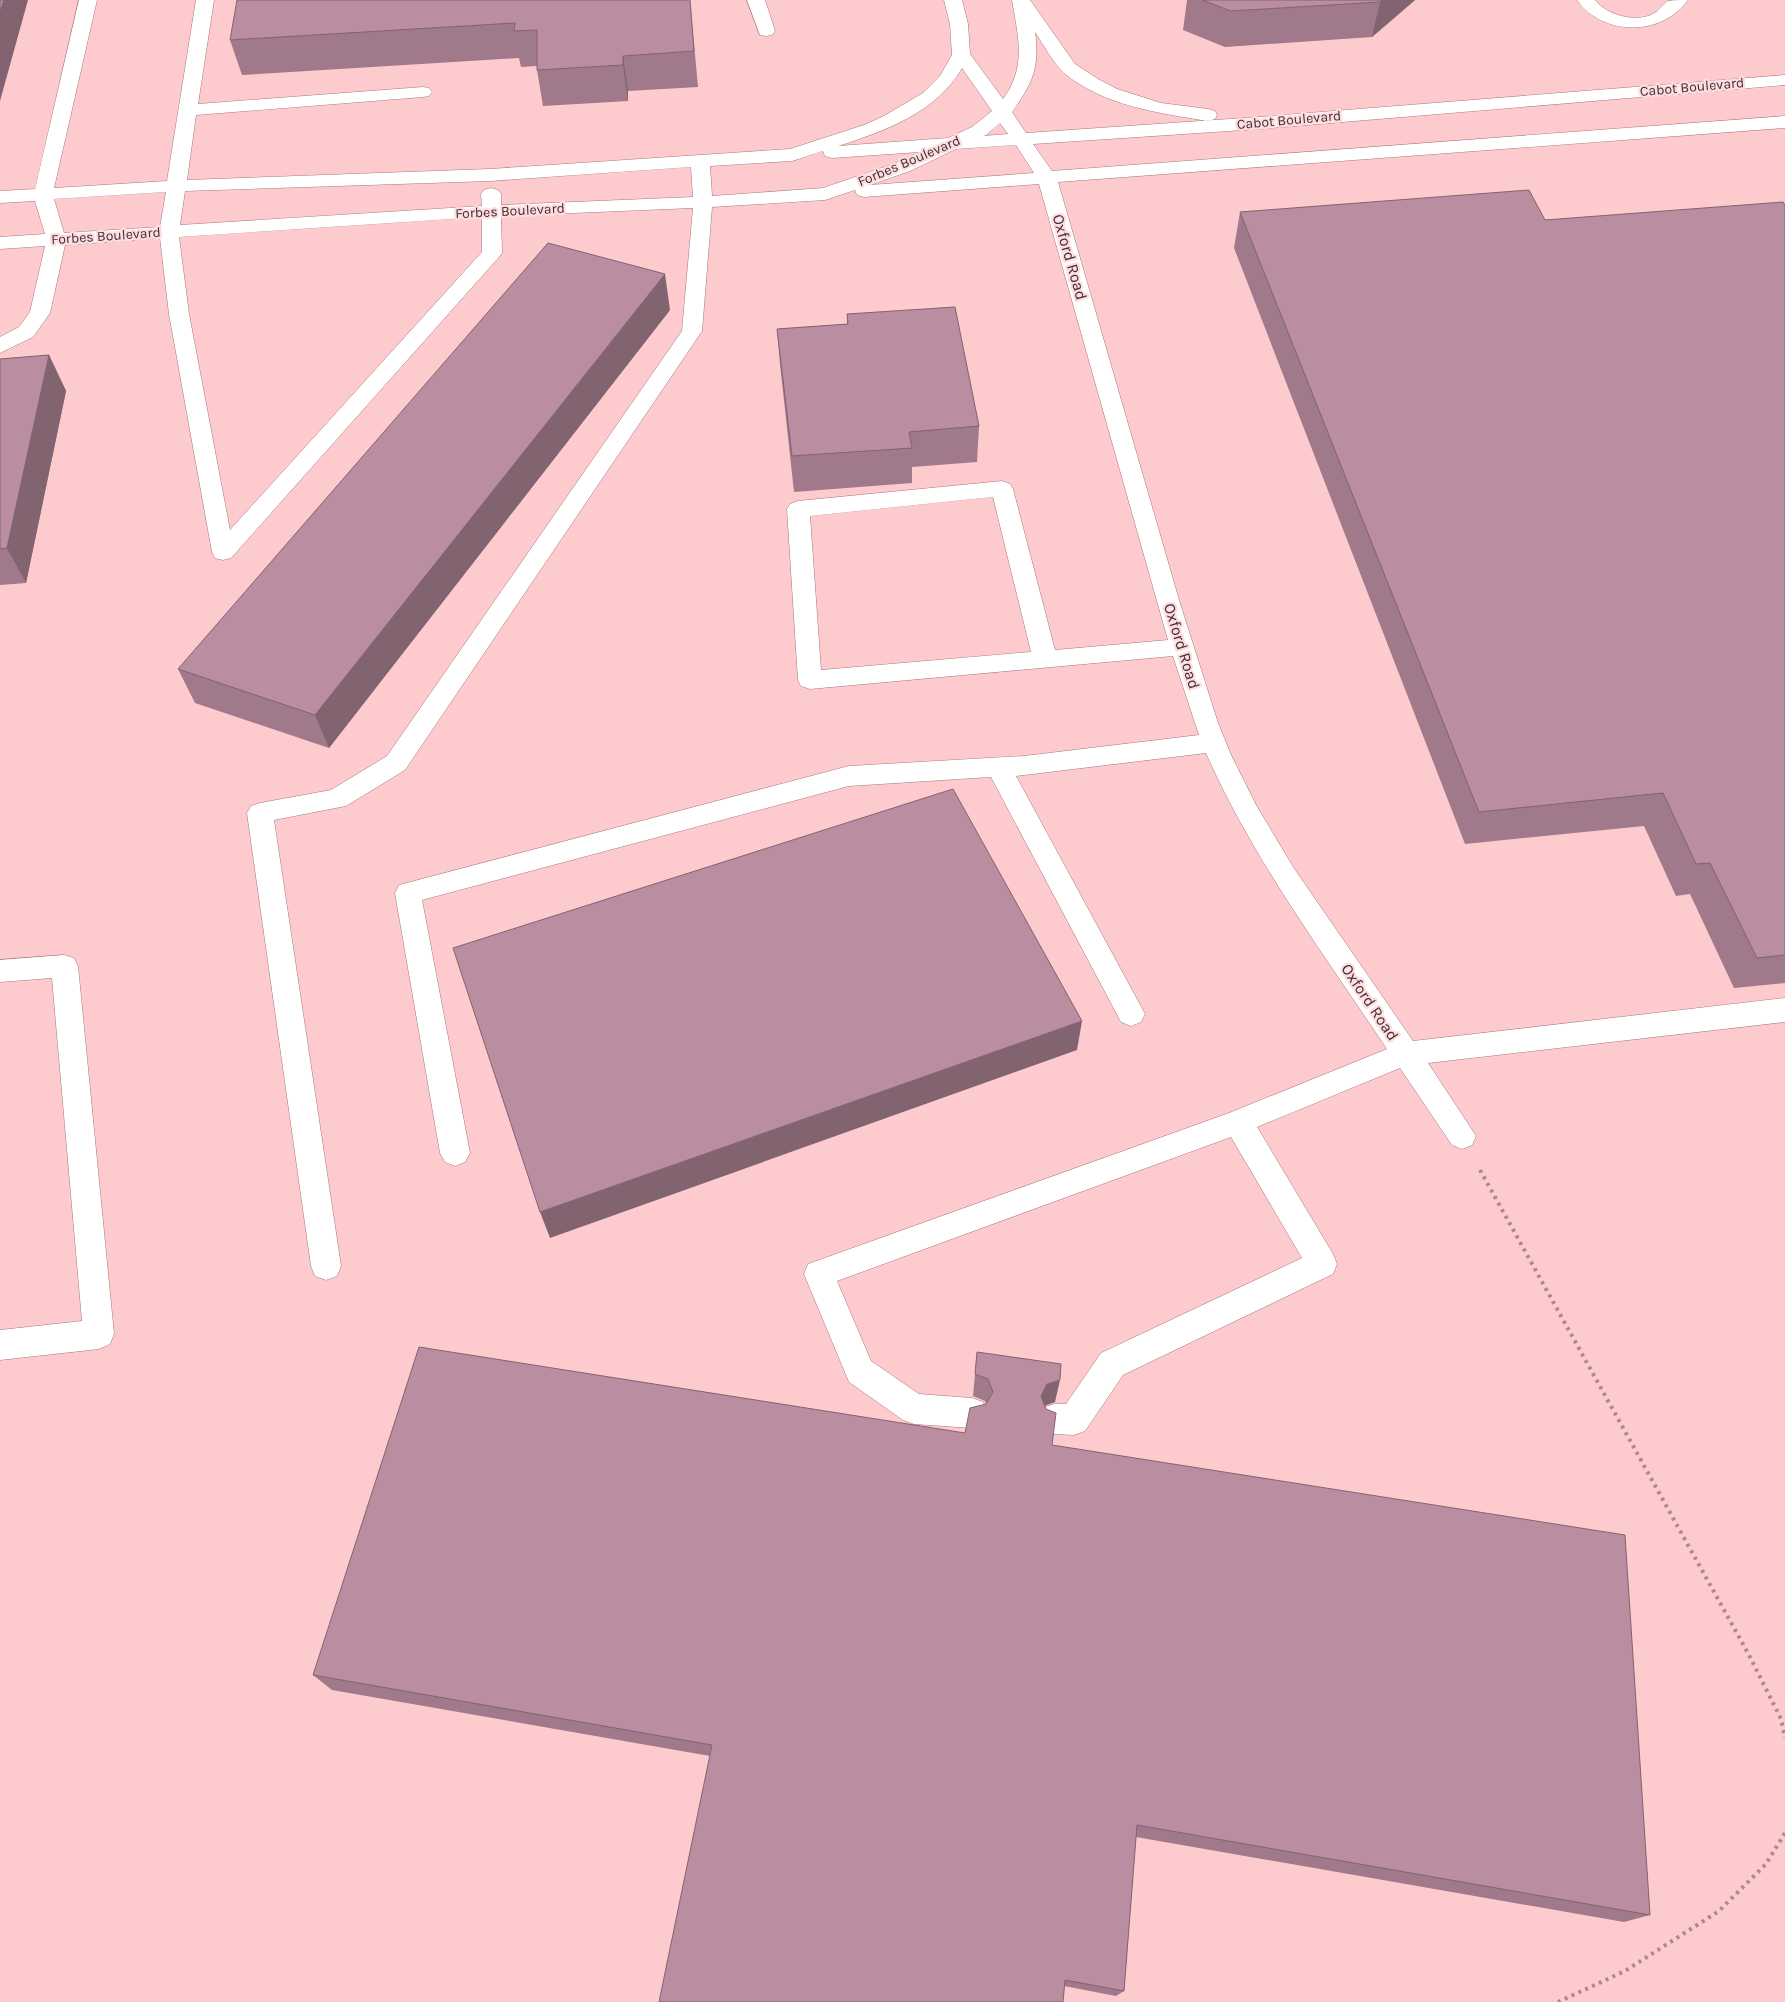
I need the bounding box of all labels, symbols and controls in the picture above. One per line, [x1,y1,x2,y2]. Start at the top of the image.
street label: Cabot Boulevard [1639,74,1745,100]
street label: Cabot Boulevard [1236,107,1342,133]
street label: Forbes Boulevard [855,132,963,190]
street label: Forbes Boulevard [455,200,565,222]
street label: Oxford Road [1049,212,1091,302]
street label: Forbes Boulevard [51,224,161,248]
street label: Oxford Road [1160,601,1204,691]
street label: Oxford Road [1337,960,1403,1044]

